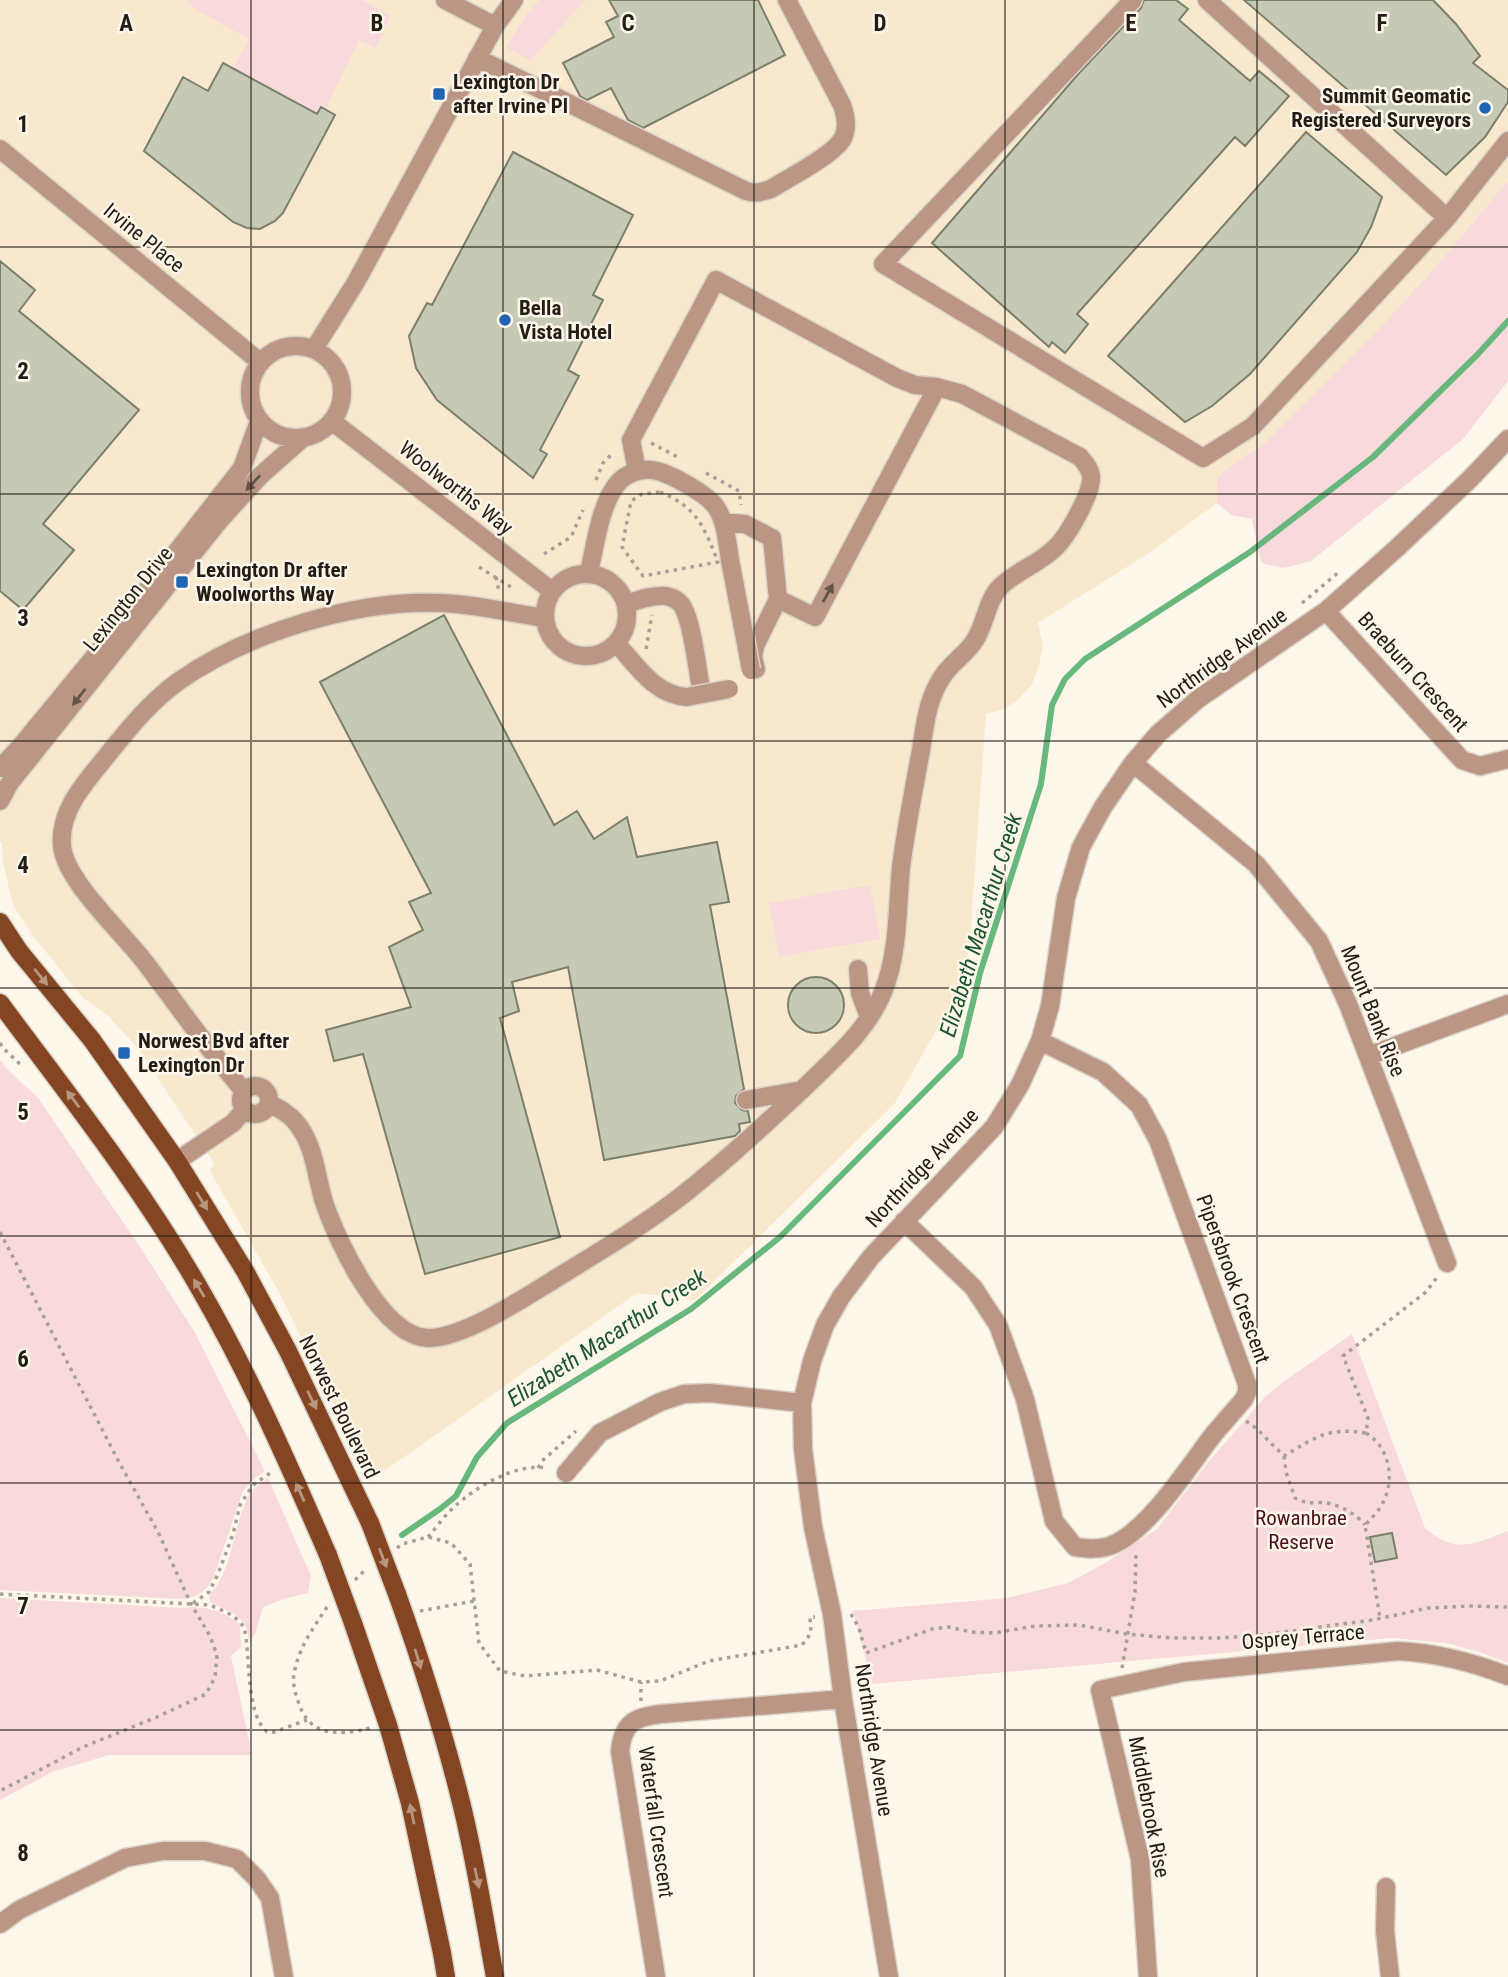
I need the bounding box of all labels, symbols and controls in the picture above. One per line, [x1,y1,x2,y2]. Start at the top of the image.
text: A [119,10,133,37]
text: B [371,10,383,37]
text: C [621,10,635,37]
text: D [874,10,887,37]
text: E [1125,10,1137,37]
text: F [1377,10,1388,37]
place label: Lexington Dr after Irvine Pl [453,70,568,118]
place label: Summit Geomatic Registered Surveyors [1291,84,1471,132]
marker: Lexington Dr after Irvine Pl [431,86,447,102]
marker: Summit Geomatic Registered Surveyors [1477,100,1493,116]
text: 1 [17,111,29,138]
street label: Irvine Place [99,198,189,278]
place label: Bella Vista Hotel [519,296,612,344]
marker: Bella Vista Hotel [497,312,513,328]
text: 2 [17,358,29,385]
street label: Woolworths Way [394,436,518,540]
one-way arrow [246,474,262,491]
street label: Lexington Drive [78,542,178,656]
place label: Lexington Dr after Woolworths Way [196,558,347,606]
marker: Lexington Dr after Woolworths Way [174,574,190,590]
one-way arrow [822,583,834,603]
street label: Northridge Avenue [1153,603,1291,713]
text: 3 [17,605,29,632]
street label: Braeburn Crescent [1353,607,1473,737]
one-way arrow [71,688,86,706]
water label: Elizabeth Macarthur Creek [934,809,1028,1040]
text: 4 [17,852,29,879]
street label: Mount Bank Rise [1336,942,1410,1080]
one-way arrow [33,968,48,986]
place label: Norwest Bvd after Lexington Dr [138,1029,289,1077]
marker: Norwest Bvd after Lexington Dr [116,1045,132,1061]
one-way arrow [65,1091,80,1109]
text: 5 [17,1099,29,1126]
street label: Northridge Avenue [861,1103,983,1232]
street label: Pipersbrook Crescent [1191,1191,1275,1367]
one-way arrow [196,1192,208,1211]
water label: Elizabeth Macarthur Creek [502,1263,712,1413]
one-way arrow [193,1279,205,1298]
street label: Norwest Boulevard [294,1331,384,1483]
text: 6 [17,1346,29,1373]
one-way arrow [307,1390,318,1410]
one-way arrow [294,1482,306,1502]
park label: Rowanbrae Reserve [1255,1506,1347,1554]
one-way arrow [378,1548,389,1569]
text: 7 [17,1593,29,1620]
street label: Osprey Terrace [1241,1620,1366,1654]
one-way arrow [414,1648,424,1669]
street label: Northridge Avenue [850,1662,898,1818]
street label: Middlebrook Rise [1124,1734,1174,1880]
street label: Waterfall Crescent [633,1745,679,1899]
one-way arrow [407,1803,418,1825]
text: 8 [17,1840,29,1867]
one-way arrow [471,1867,482,1889]

